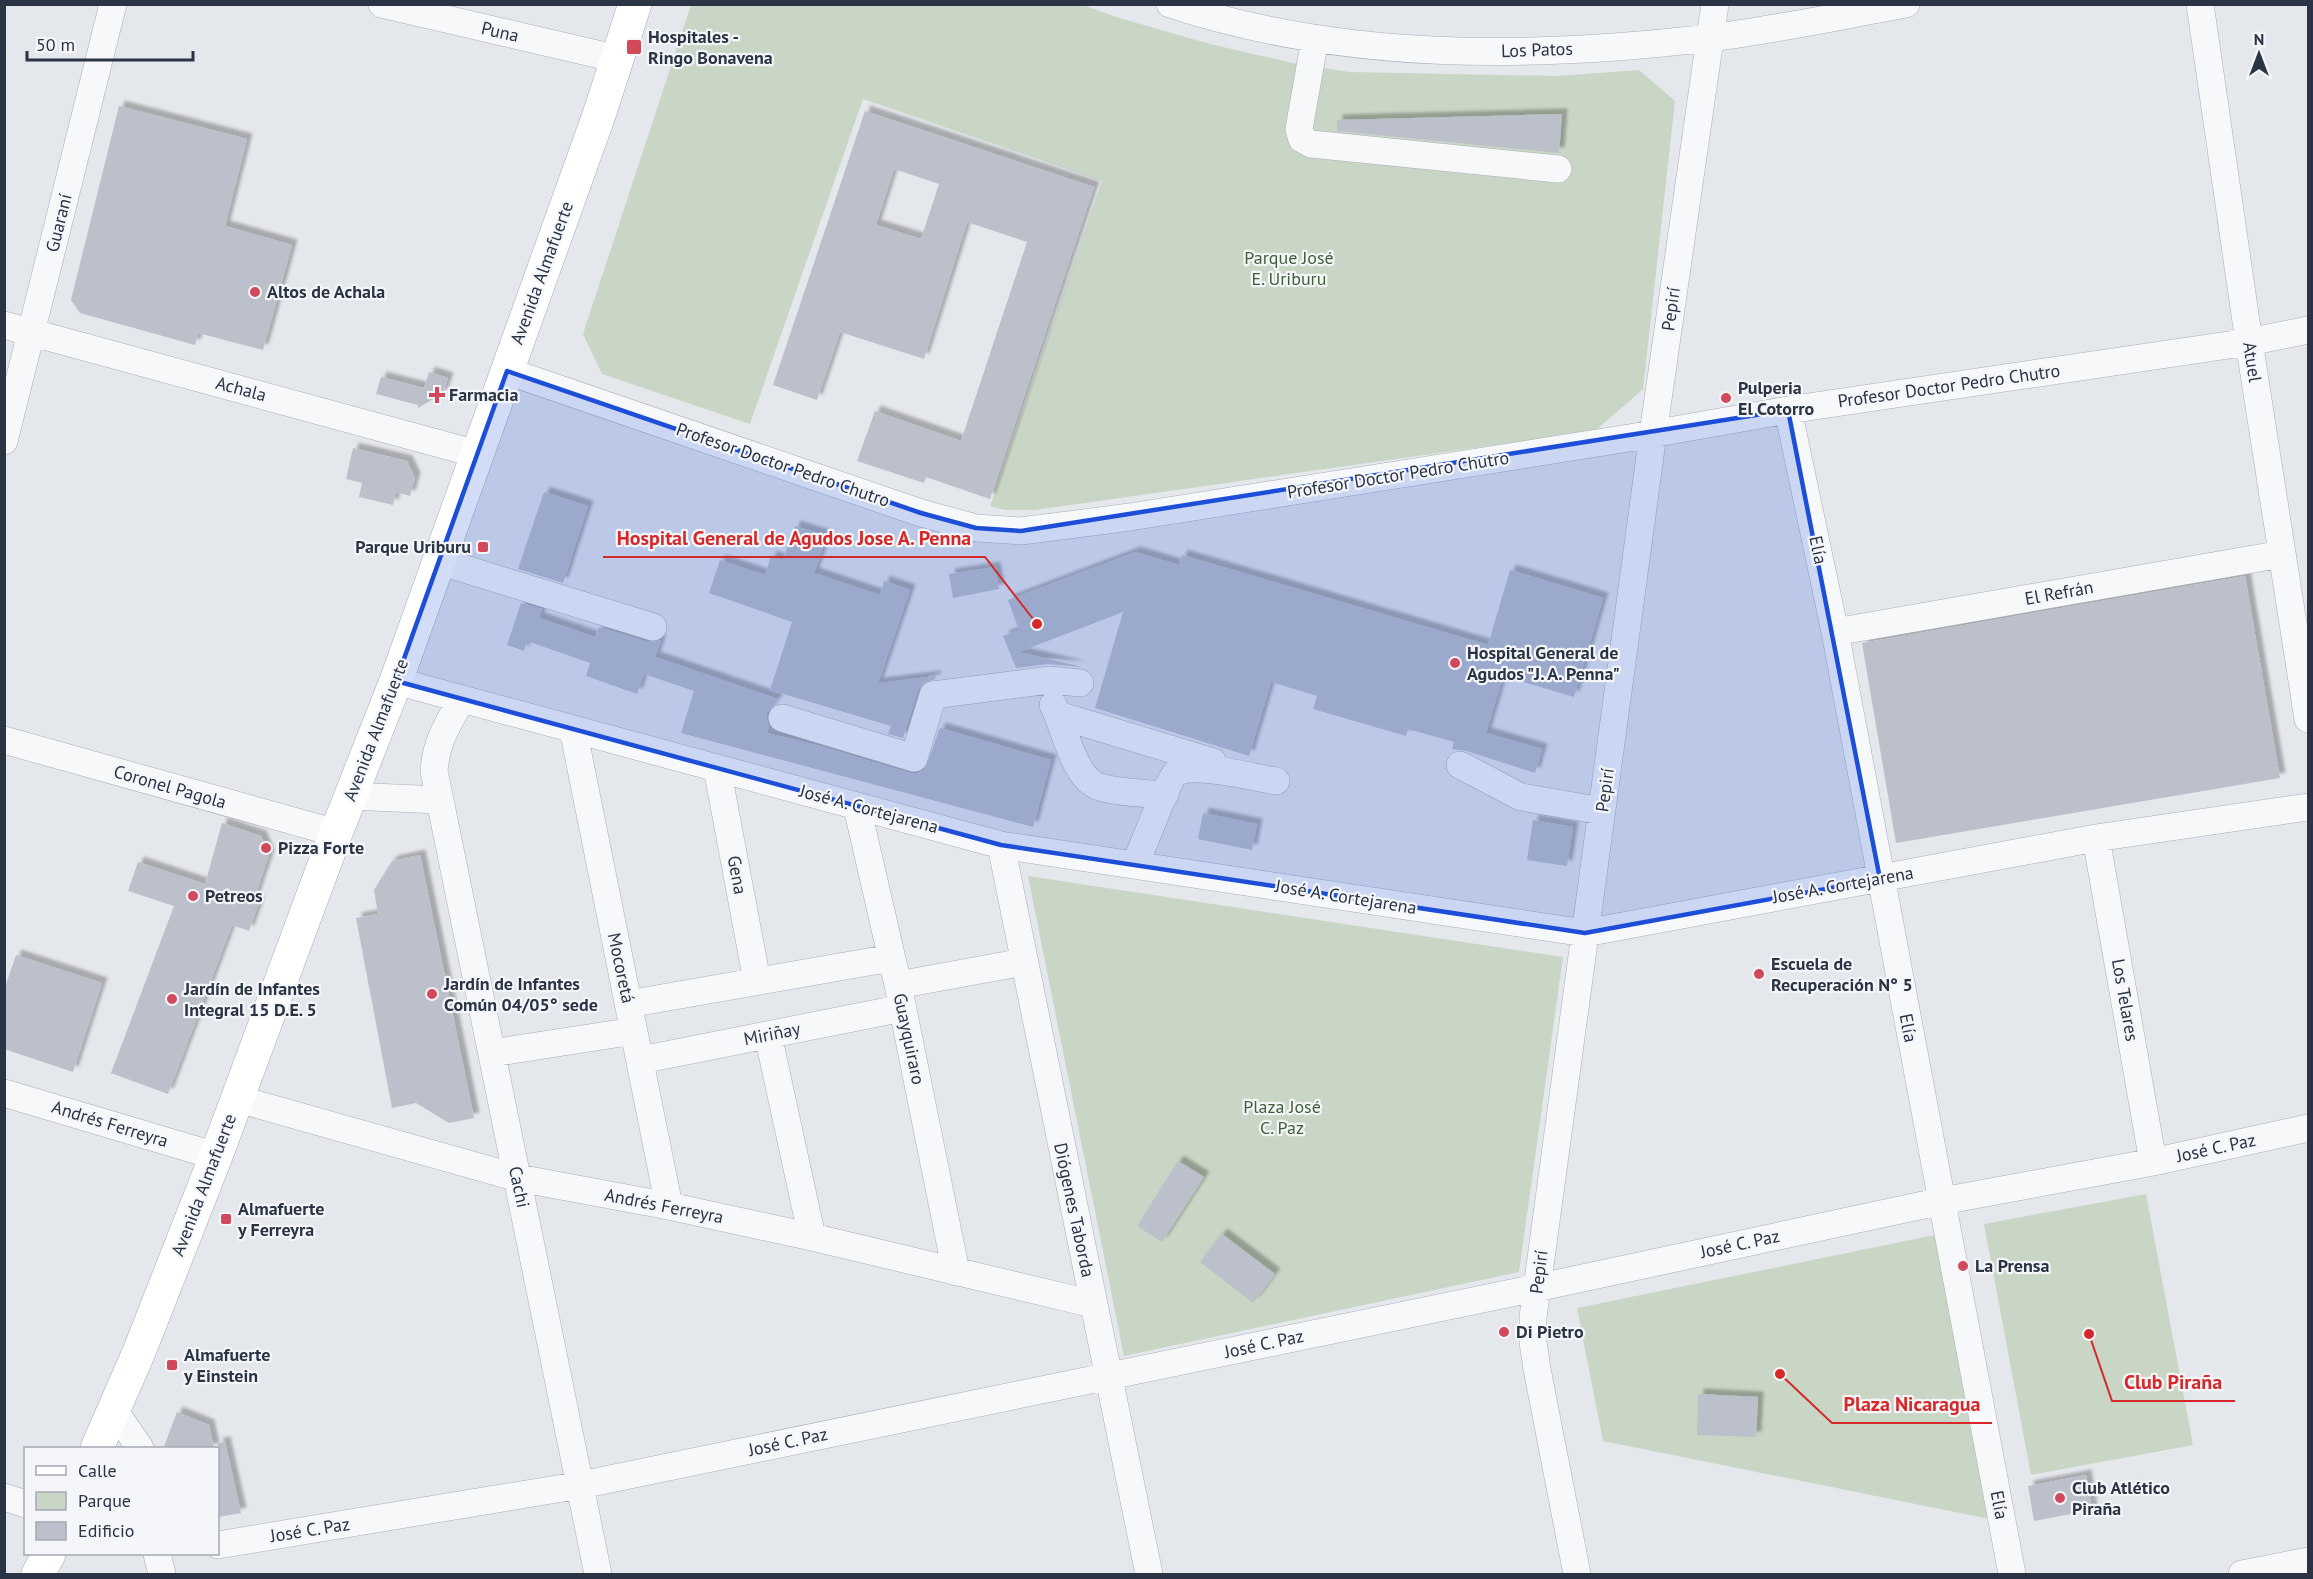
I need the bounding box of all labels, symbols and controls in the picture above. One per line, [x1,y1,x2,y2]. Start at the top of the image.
street label: Puna [479,16,521,47]
scale bar [27,24,194,62]
north arrow [2229,24,2289,84]
place label: Hospitales - Ringo Bonavena [648,25,773,69]
text: N [2254,29,2264,49]
text: 50 m [36,33,75,56]
street label: Los Patos [1501,37,1573,62]
marker: Hospitales - Ringo Bonavena [625,38,643,56]
street label: Guaraní [40,191,77,254]
street label: Avenida Almafuerte [505,198,578,348]
park label: Parque José E. Uriburu [1244,246,1334,290]
place label: Altos de Achala [267,280,385,303]
marker: Altos de Achala [248,285,262,299]
street label: Pepirí [1656,285,1685,332]
street label: Atuel [2238,340,2267,384]
street label: Profesor Doctor Pedro Chutro [1836,359,2062,413]
street label: Achala [213,371,269,406]
place label: Pulperia El Cotorro [1738,376,1815,420]
place label: Farmacia [449,383,518,406]
marker: Farmacia [430,388,444,402]
marker: Pulperia El Cotorro [1719,391,1733,405]
street label: Profesor Doctor Pedro Chutro [673,417,893,512]
street label: Profesor Doctor Pedro Chutro [1285,446,1511,503]
callout: Hospital General de Agudos Jose A. Penna [603,519,985,557]
text: Hospital General de Agudos Jose A. Penna [617,525,971,551]
street label: Elía [1804,533,1833,566]
place label: Parque Uriburu [355,535,471,558]
marker: Parque Uriburu [476,540,490,554]
street label: El Refrán [2023,575,2095,610]
place label: Hospital General de Agudos "J. A. Penna" [1467,641,1620,685]
street label: Avenida Almafuerte [338,655,413,804]
marker: Hospital General de Agudos "J. A. Penna" [1448,656,1462,670]
street label: Coronel Pagola [111,759,229,814]
street label: Pepirí [1590,766,1619,813]
street label: José A. Cortejarena [796,779,941,838]
place label: Pizza Forte [278,836,364,859]
marker: Pizza Forte [259,841,273,855]
street label: Gena [722,854,752,896]
street label: José A. Cortejarena [1770,861,1915,908]
street label: José A. Cortejarena [1273,874,1418,919]
place label: Petreos [205,884,263,907]
marker: Petreos [186,889,200,903]
street label: Mocoretá [603,931,640,1005]
place label: Escuela de Recuperación N° 5 [1771,952,1913,996]
street label: Los Telares [2107,957,2144,1043]
marker: Escuela de Recuperación N° 5 [1752,967,1766,981]
place label: Jardín de Infantes Común 04/05° sede [443,972,598,1016]
place label: Jardín de Infantes Integral 15 D.E. 5 [183,977,320,1021]
marker: Jardín de Infantes Común 04/05° sede [425,987,439,1001]
street label: Guayquiraro [889,991,930,1087]
marker: Jardín de Infantes Integral 15 D.E. 5 [165,992,179,1006]
street label: Elía [1894,1012,1923,1044]
street label: Miriñay [742,1017,803,1050]
street label: Andrés Ferreyra [49,1095,171,1152]
park label: Plaza José C. Paz [1243,1095,1321,1139]
street label: Avenida Almafuerte [166,1110,241,1259]
street label: José C. Paz [2173,1128,2258,1167]
street label: Diógenes Taborda [1049,1141,1100,1279]
street label: Cachi [504,1164,535,1210]
street label: Andrés Ferreyra [603,1183,725,1228]
place label: Almafuerte y Ferreyra [237,1197,324,1241]
marker: Almafuerte y Ferreyra [219,1212,233,1226]
street label: José C. Paz [1697,1224,1782,1263]
street label: Pepirí [1524,1249,1553,1295]
place label: La Prensa [1975,1254,2049,1277]
marker: La Prensa [1956,1259,1970,1273]
place label: Di Pietro [1516,1320,1584,1343]
street label: José C. Paz [1221,1324,1306,1363]
marker: Di Pietro [1497,1325,1511,1339]
place label: Almafuerte y Einstein [183,1343,270,1387]
marker: Almafuerte y Einstein [165,1358,179,1372]
callout: Club Piraña [2112,1363,2235,1401]
text: Club Piraña [2124,1369,2222,1395]
callout: Plaza Nicaragua [1832,1385,1992,1423]
text: Plaza Nicaragua [1844,1391,1980,1417]
street label: José C. Paz [745,1422,830,1461]
legend [24,1447,219,1555]
text: Calle [78,1459,117,1482]
place label: Club Atlético Piraña [2072,1476,2170,1520]
text: Parque [78,1489,131,1512]
street label: Elía [1985,1489,2014,1521]
marker: Club Atlético Piraña [2053,1491,2067,1505]
street label: José C. Paz [267,1512,351,1547]
text: Edificio [78,1519,134,1542]

